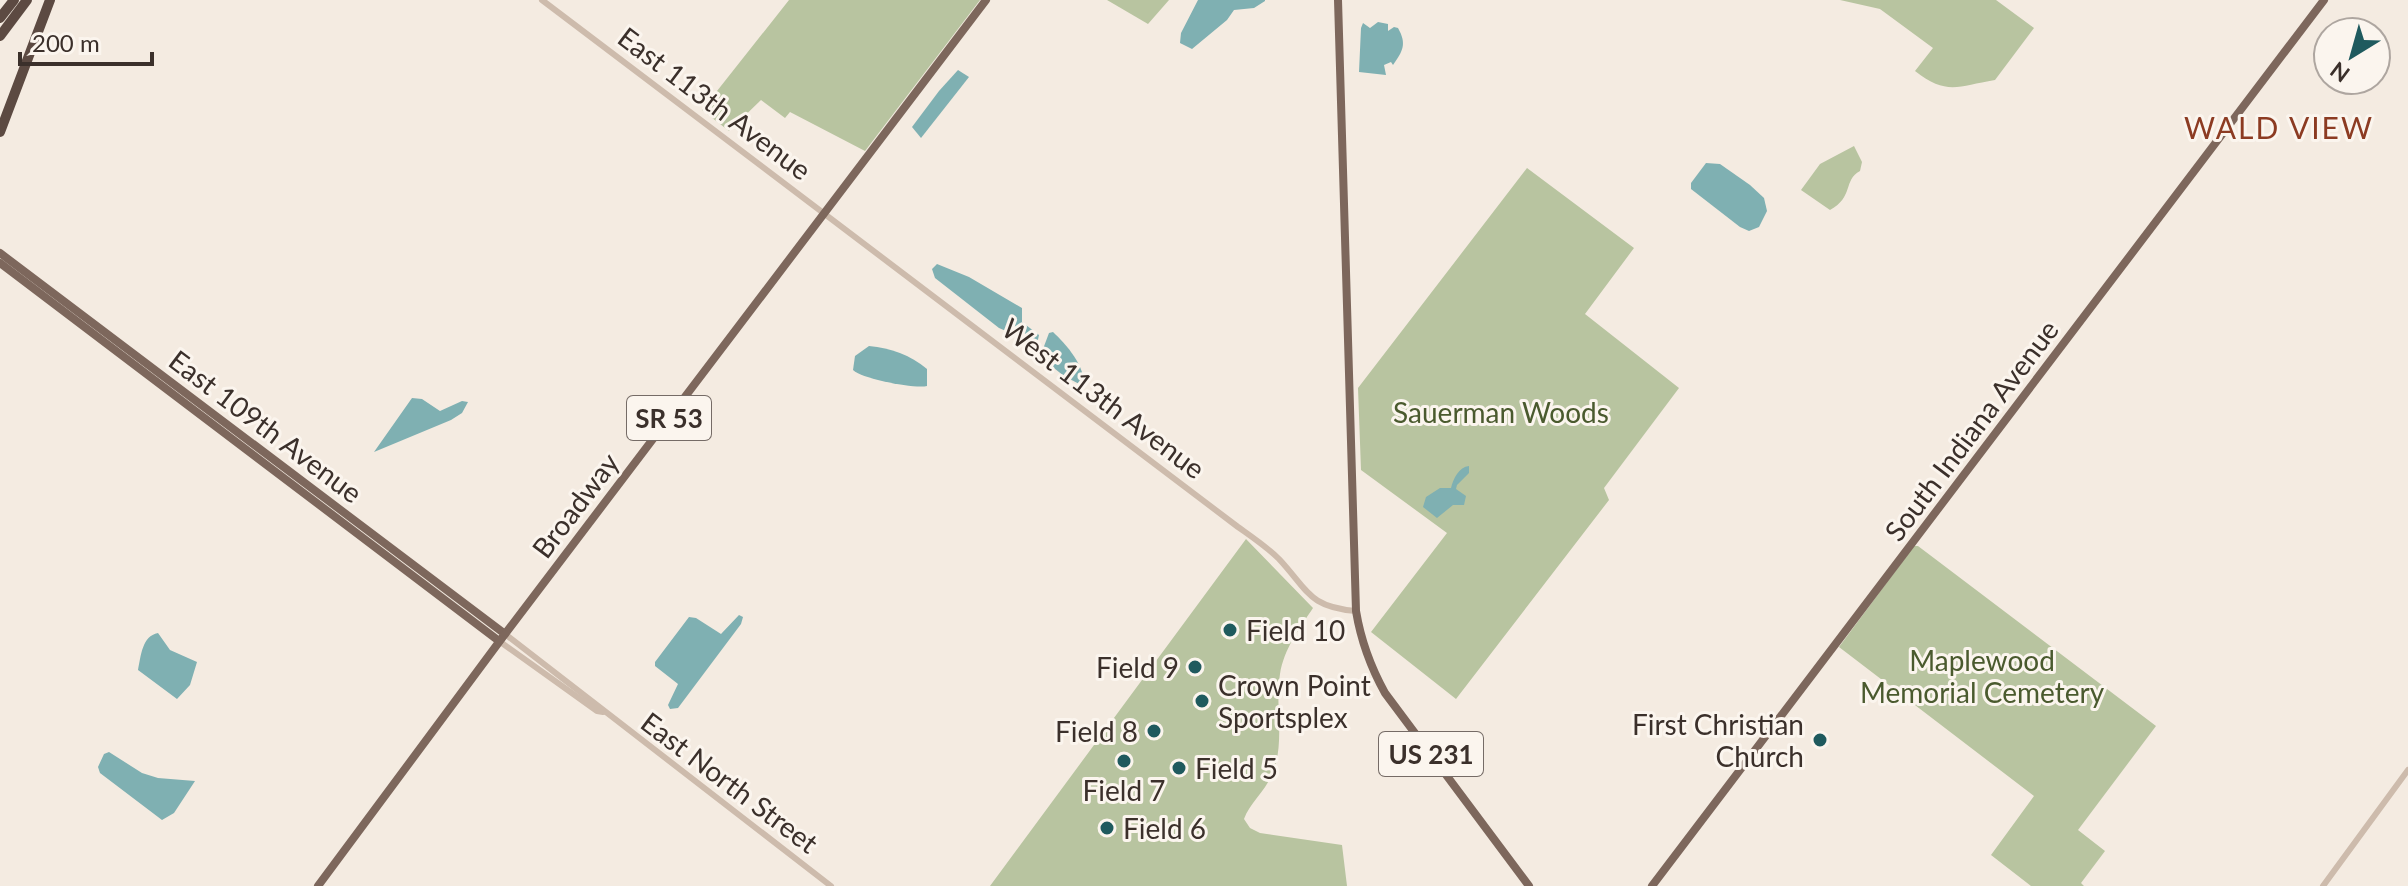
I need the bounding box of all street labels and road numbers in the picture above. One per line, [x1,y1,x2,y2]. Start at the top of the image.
street label: East 113th Avenue [612,19,818,187]
street label: West 113th Avenue [996,311,1212,485]
street label: South Indiana Avenue [1877,313,2065,547]
street label: East 109th Avenue [163,342,369,510]
road number: SR 53 [627,396,711,440]
street label: Broadway [524,445,626,564]
street label: East North Street [635,704,825,860]
road number: US 231 [1379,732,1483,776]

